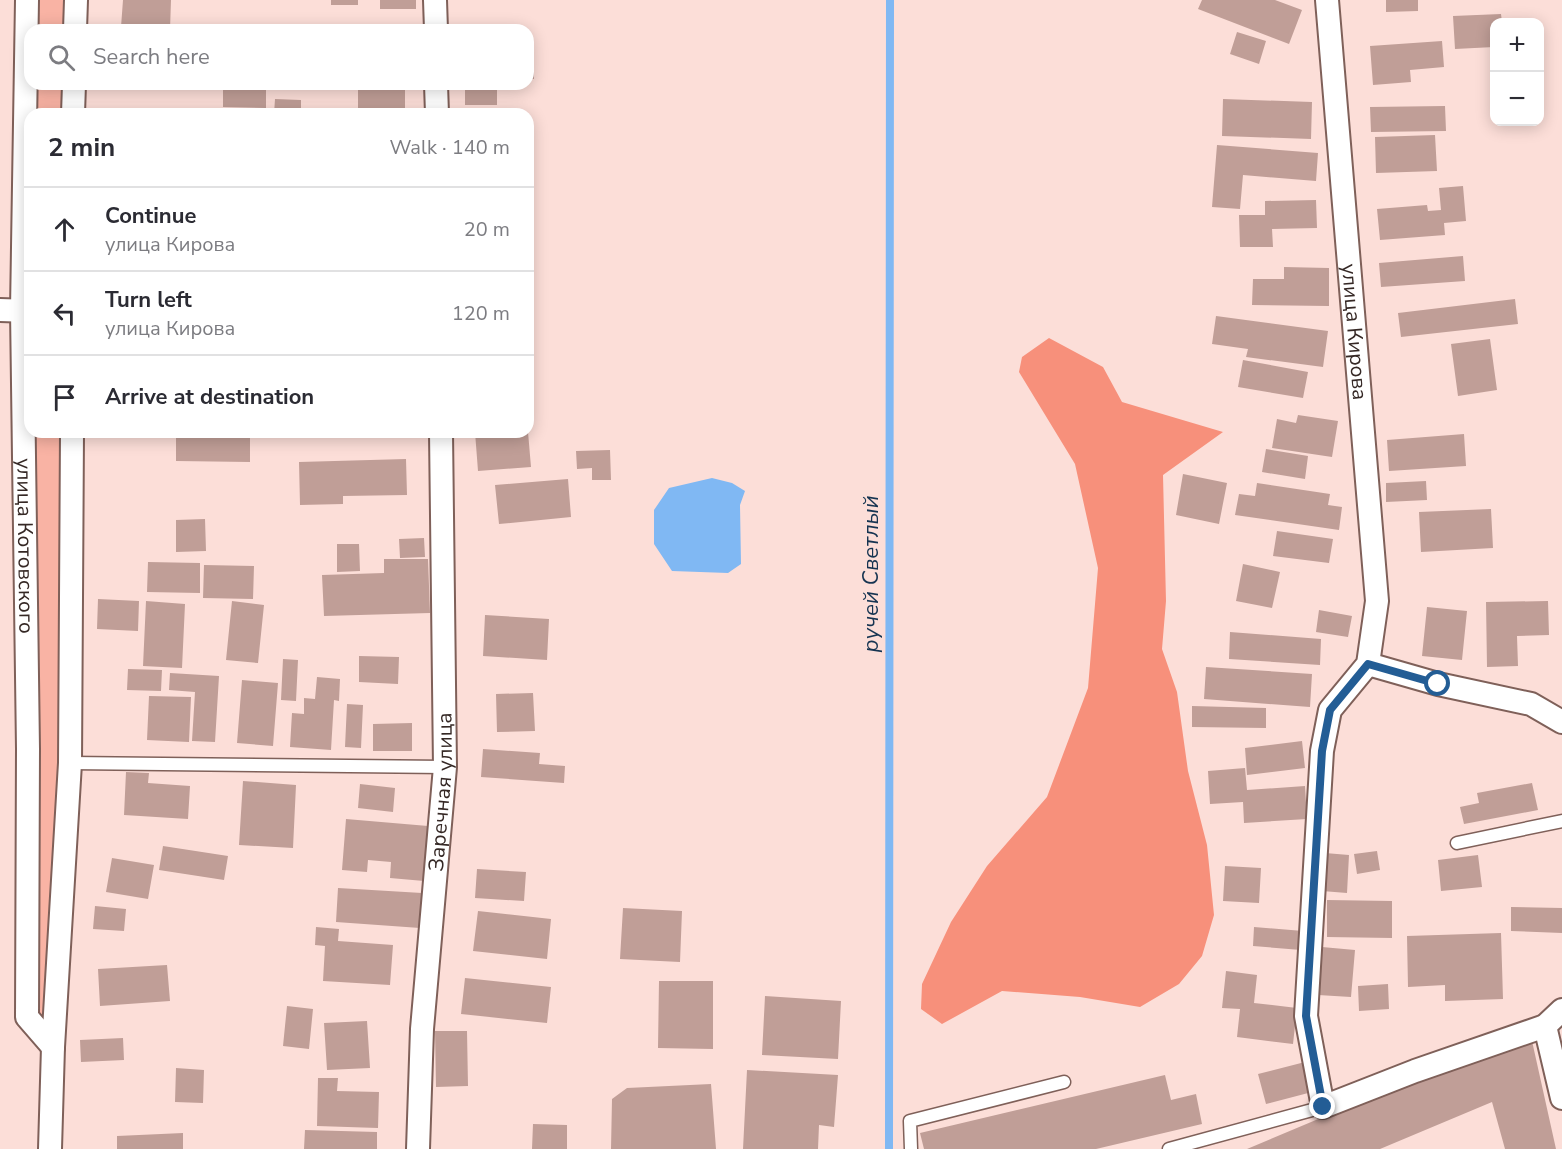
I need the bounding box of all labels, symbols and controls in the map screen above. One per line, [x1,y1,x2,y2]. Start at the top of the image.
map controls [1490,18,1544,126]
button: + [1490,18,1544,72]
search box [24,24,534,90]
icon: search [45,41,78,74]
text: Search here [93,42,210,72]
button: − [1490,72,1544,126]
text: 2 min [48,130,115,165]
text: Walk · 140 m [390,134,510,161]
text: Continue [105,201,196,231]
icon: ahead [48,213,81,246]
text: 20 m [464,216,510,243]
text: улица Кирова [105,231,235,258]
street label: улица Кирова [1335,262,1374,401]
text: Turn left [105,285,192,315]
icon: left [48,297,81,330]
text: 120 m [452,300,510,327]
text: улица Кирова [105,315,235,342]
icon: arrive [48,381,81,414]
text: Arrive at destination [105,382,314,412]
street label: улица Котовского [10,458,40,634]
water label: ручей Светлый [856,495,886,653]
route start [1424,670,1450,696]
street label: Заречная улица [422,712,459,872]
route end [1309,1093,1335,1119]

